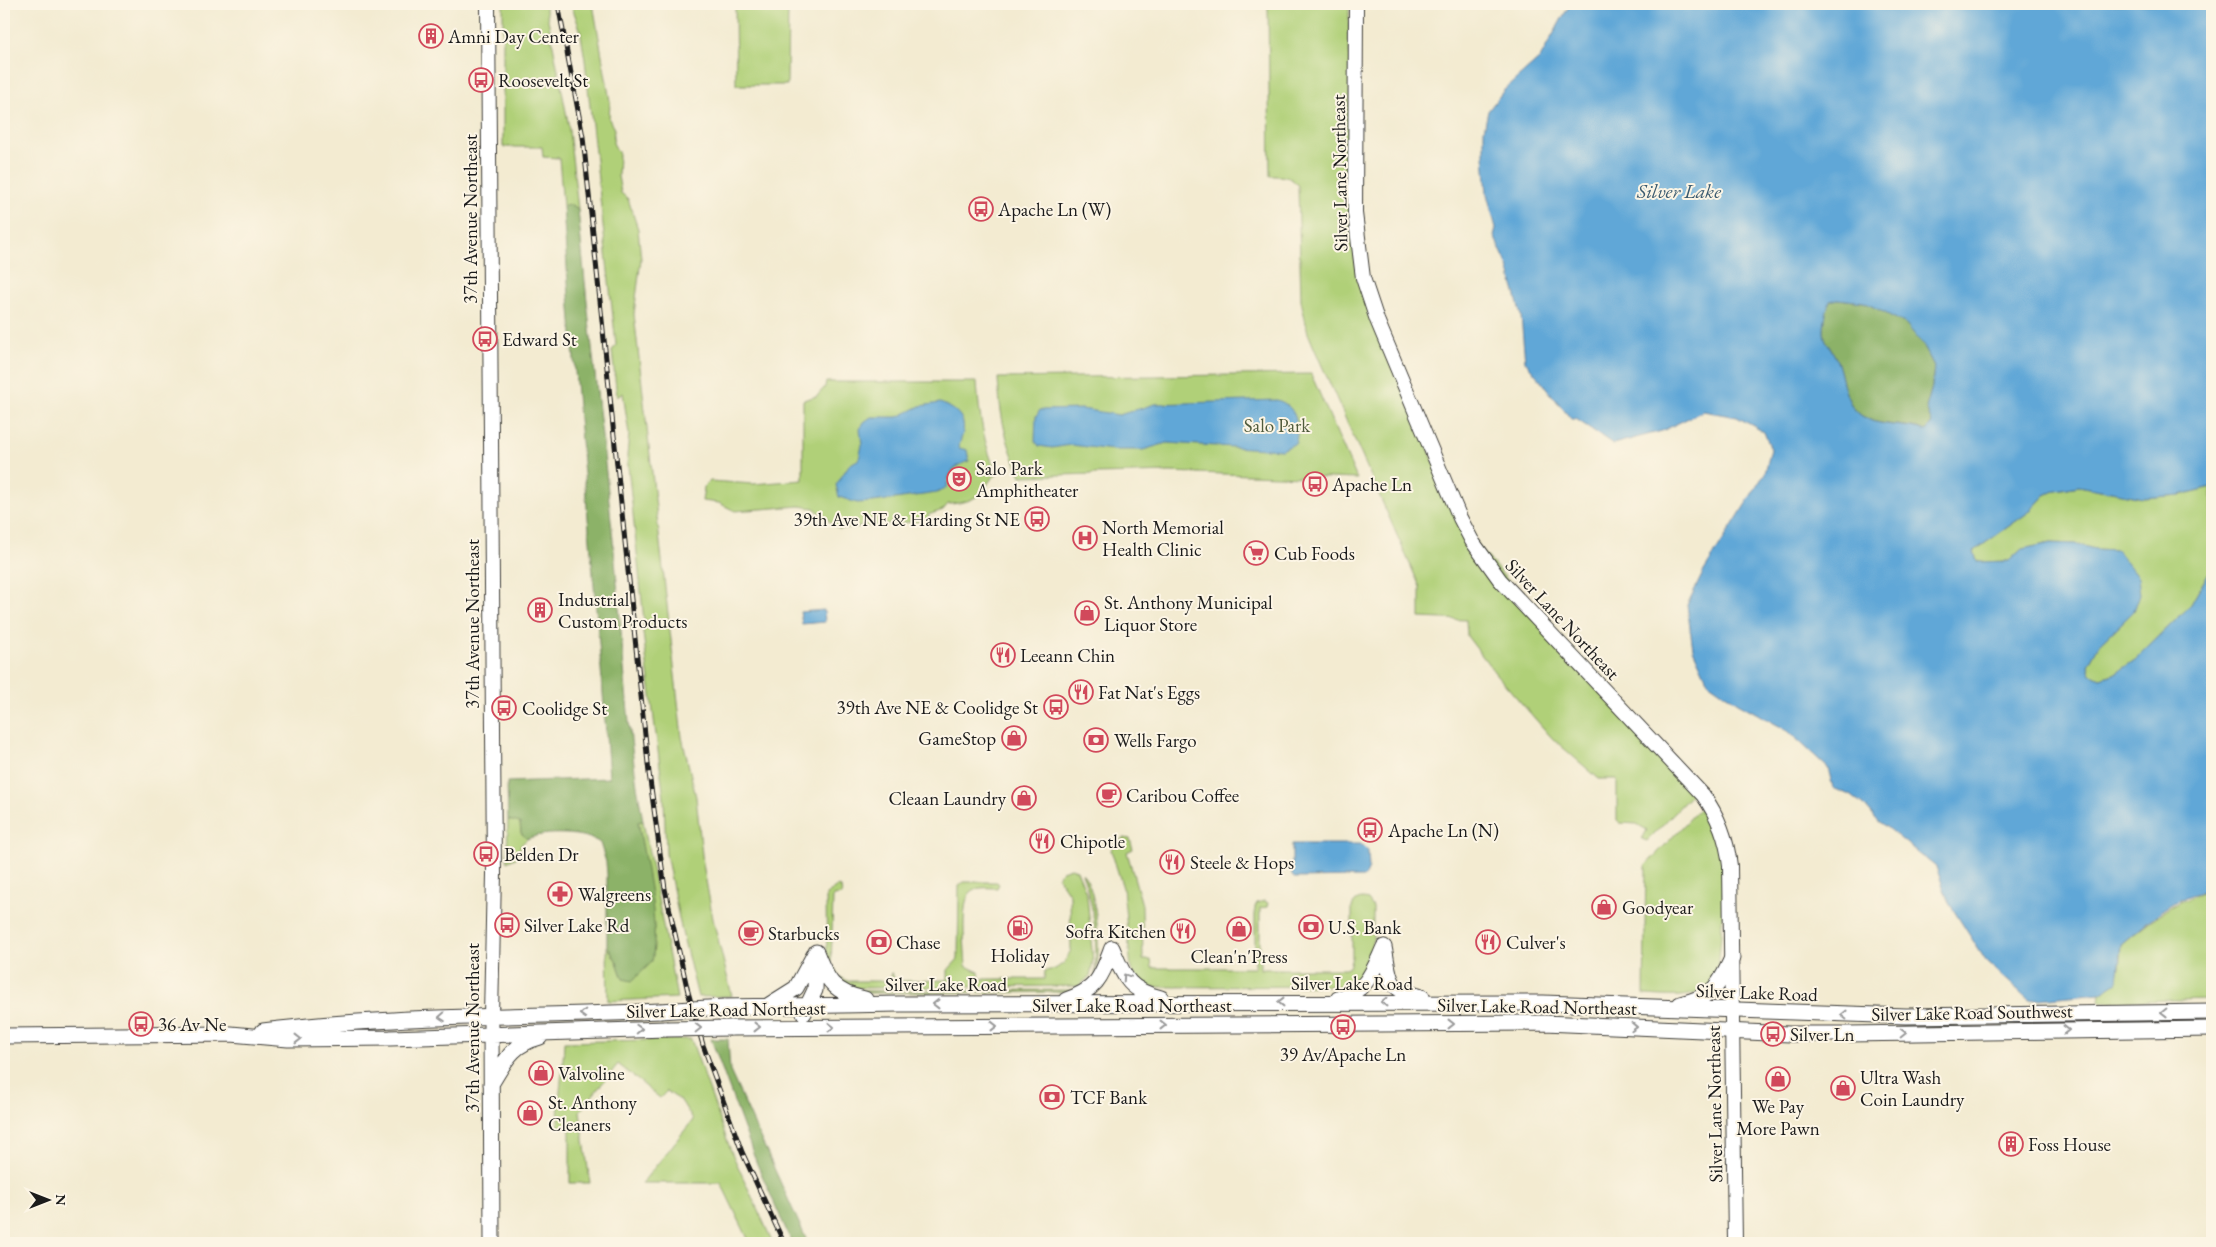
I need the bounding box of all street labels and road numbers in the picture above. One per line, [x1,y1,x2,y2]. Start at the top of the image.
street label: Silver Lane Northeast [1326,94,1353,252]
street label: 37th Avenue Northeast [458,134,483,304]
street label: 37th Avenue Northeast [460,539,485,709]
street label: Silver Lane Northeast [1500,553,1625,685]
street label: 37th Avenue Northeast [460,943,485,1113]
street label: Silver Lake Road [1291,971,1413,996]
street label: Silver Lake Road [885,972,1007,997]
street label: Silver Lake Road [1696,978,1819,1007]
street label: Silver Lake Road Northeast [1437,992,1637,1021]
street label: Silver Lake Road Northeast [1032,993,1232,1018]
street label: Silver Lake Road Northeast [626,995,826,1024]
street label: Silver Lake Road Southwest [1871,998,2073,1027]
street label: Silver Lane Northeast [1701,1025,1728,1183]

